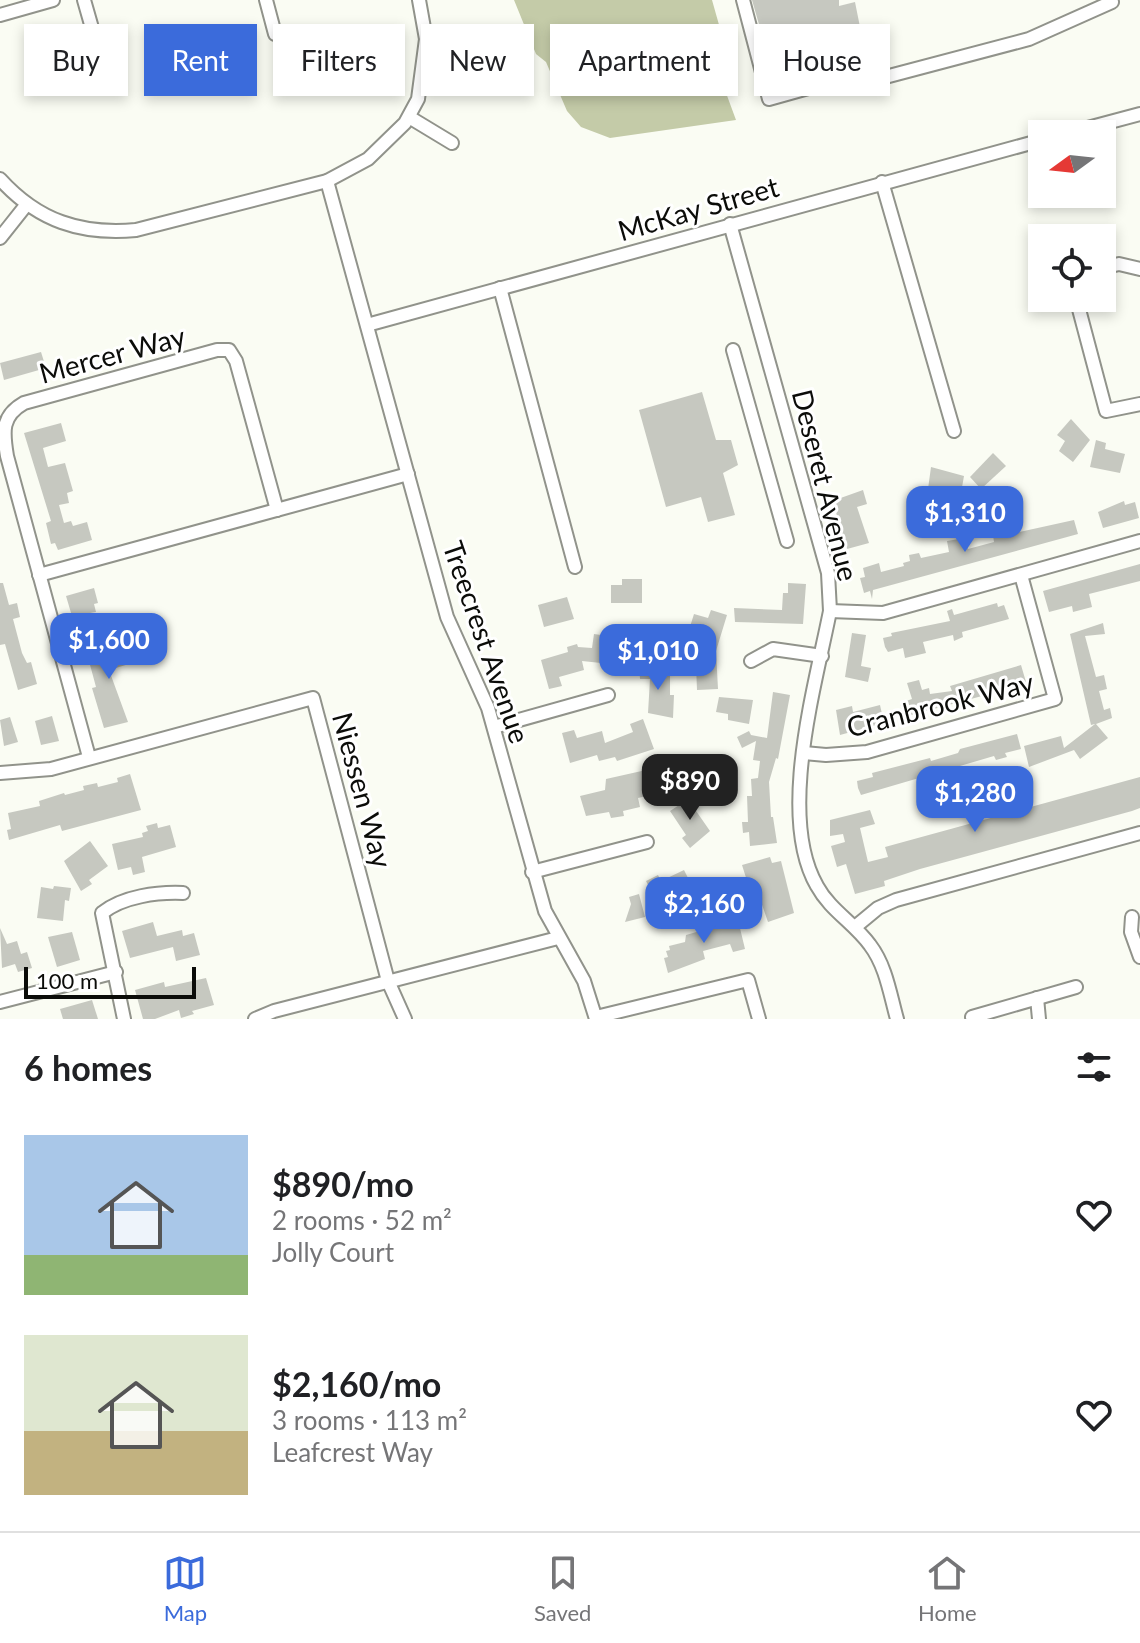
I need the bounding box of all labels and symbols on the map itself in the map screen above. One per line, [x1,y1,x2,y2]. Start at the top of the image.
north arrow [1028,120,1116,208]
street label: McKay Street [614,169,782,247]
street label: Mercer Way [35,318,189,390]
street label: Deseret Avenue [786,386,866,584]
pin: $1,310 [900,486,1030,554]
street label: Treecrest Avenue [436,536,538,748]
pin: $1,600 [44,613,174,681]
pin: $1,010 [593,624,723,692]
street label: Cranbrook Way [843,664,1038,744]
street label: Niessen Way [326,709,400,872]
pin: $890 [643,754,737,822]
pin: $1,280 [910,766,1040,834]
pin: $2,160 [639,877,769,945]
scale bar [24,963,196,999]

